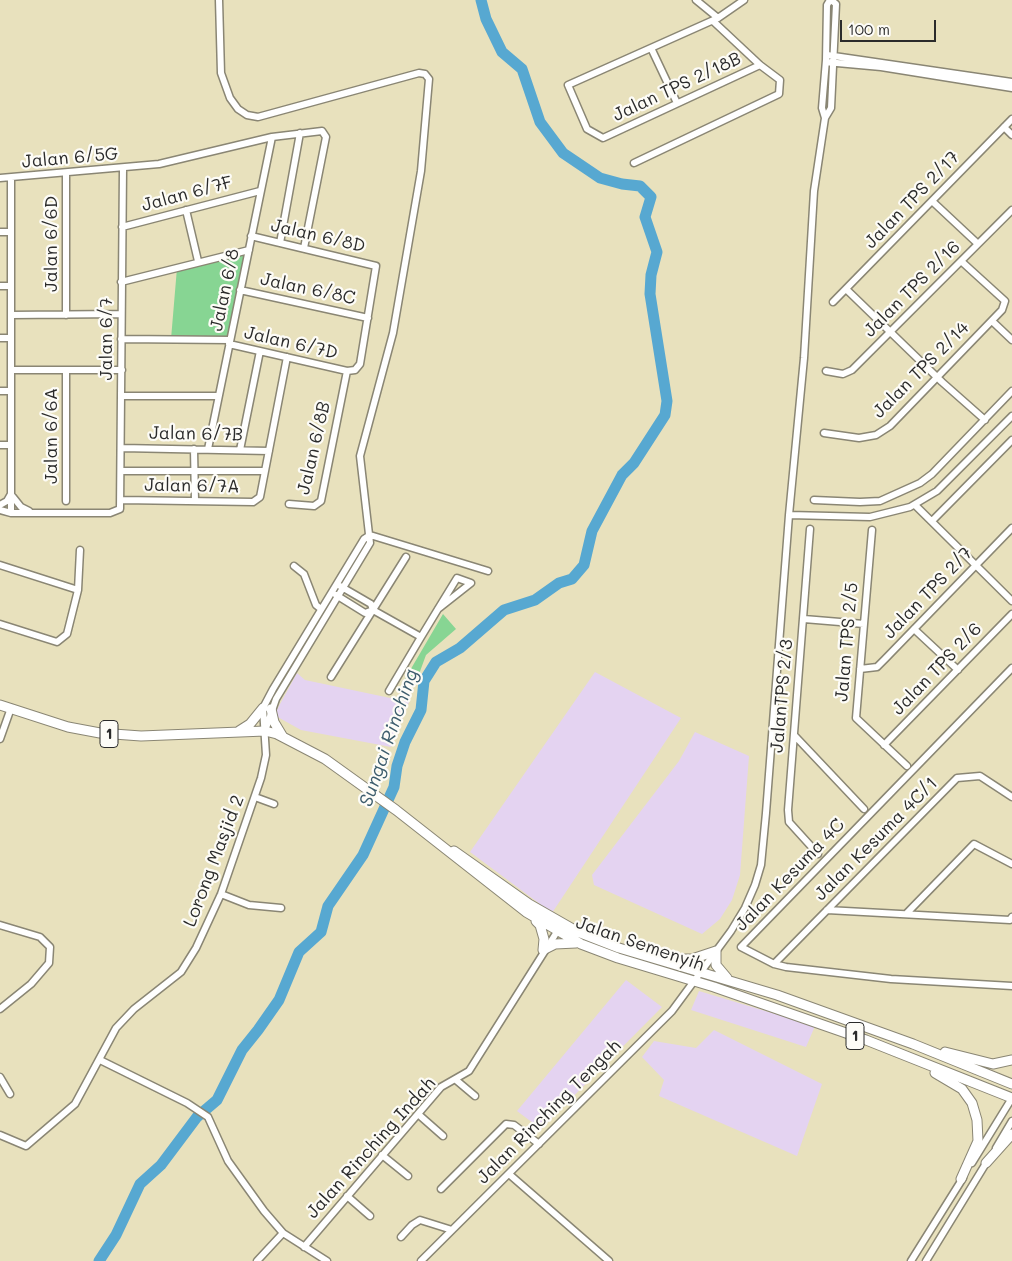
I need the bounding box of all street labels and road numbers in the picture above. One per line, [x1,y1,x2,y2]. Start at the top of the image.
street label: Jalan TPS 2/18B [609,48,745,126]
street label: Jalan 6/5G [21,143,119,173]
street label: Jalan TPS 2/17 [860,147,964,253]
street label: Jalan 6/7F [139,172,235,216]
street label: Jalan 6/6D [40,196,62,292]
street label: Jalan 6/8D [269,215,367,257]
street label: Jalan TPS 2/16 [859,236,965,342]
street label: Jalan 6/8 [206,247,244,333]
street label: Jalan 6/8C [258,268,358,310]
street label: Jalan 6/7 [95,298,117,380]
street label: Jalan TPS 2/14 [868,317,974,423]
street label: Jalan 6/7D [242,322,340,364]
street label: Jalan 6/6A [40,388,62,484]
street label: Jalan 6/8B [293,399,335,497]
street label: Jalan 6/7B [149,422,243,446]
street label: Jalan 6/7A [144,474,240,498]
street label: Jalan TPS 2/7 [879,543,977,643]
street label: Jalan TPS 2/5 [831,582,863,702]
street label: Jalan TPS 2/6 [888,618,986,720]
street label: JalanTPS 2/3 [766,638,798,754]
road number: 1 [100,721,118,748]
street label: Jalan Kesuma 4C/1 [810,773,942,905]
street label: Lorong Masjid 2 [179,792,249,930]
street label: Jalan Kesuma 4C [731,814,849,936]
street label: Jalan Semenyih [573,912,707,976]
road number: 1 [846,1022,864,1050]
street label: Jalan Rinching Tengah [472,1035,626,1189]
street label: Jalan Rinching Indah [302,1073,440,1223]

